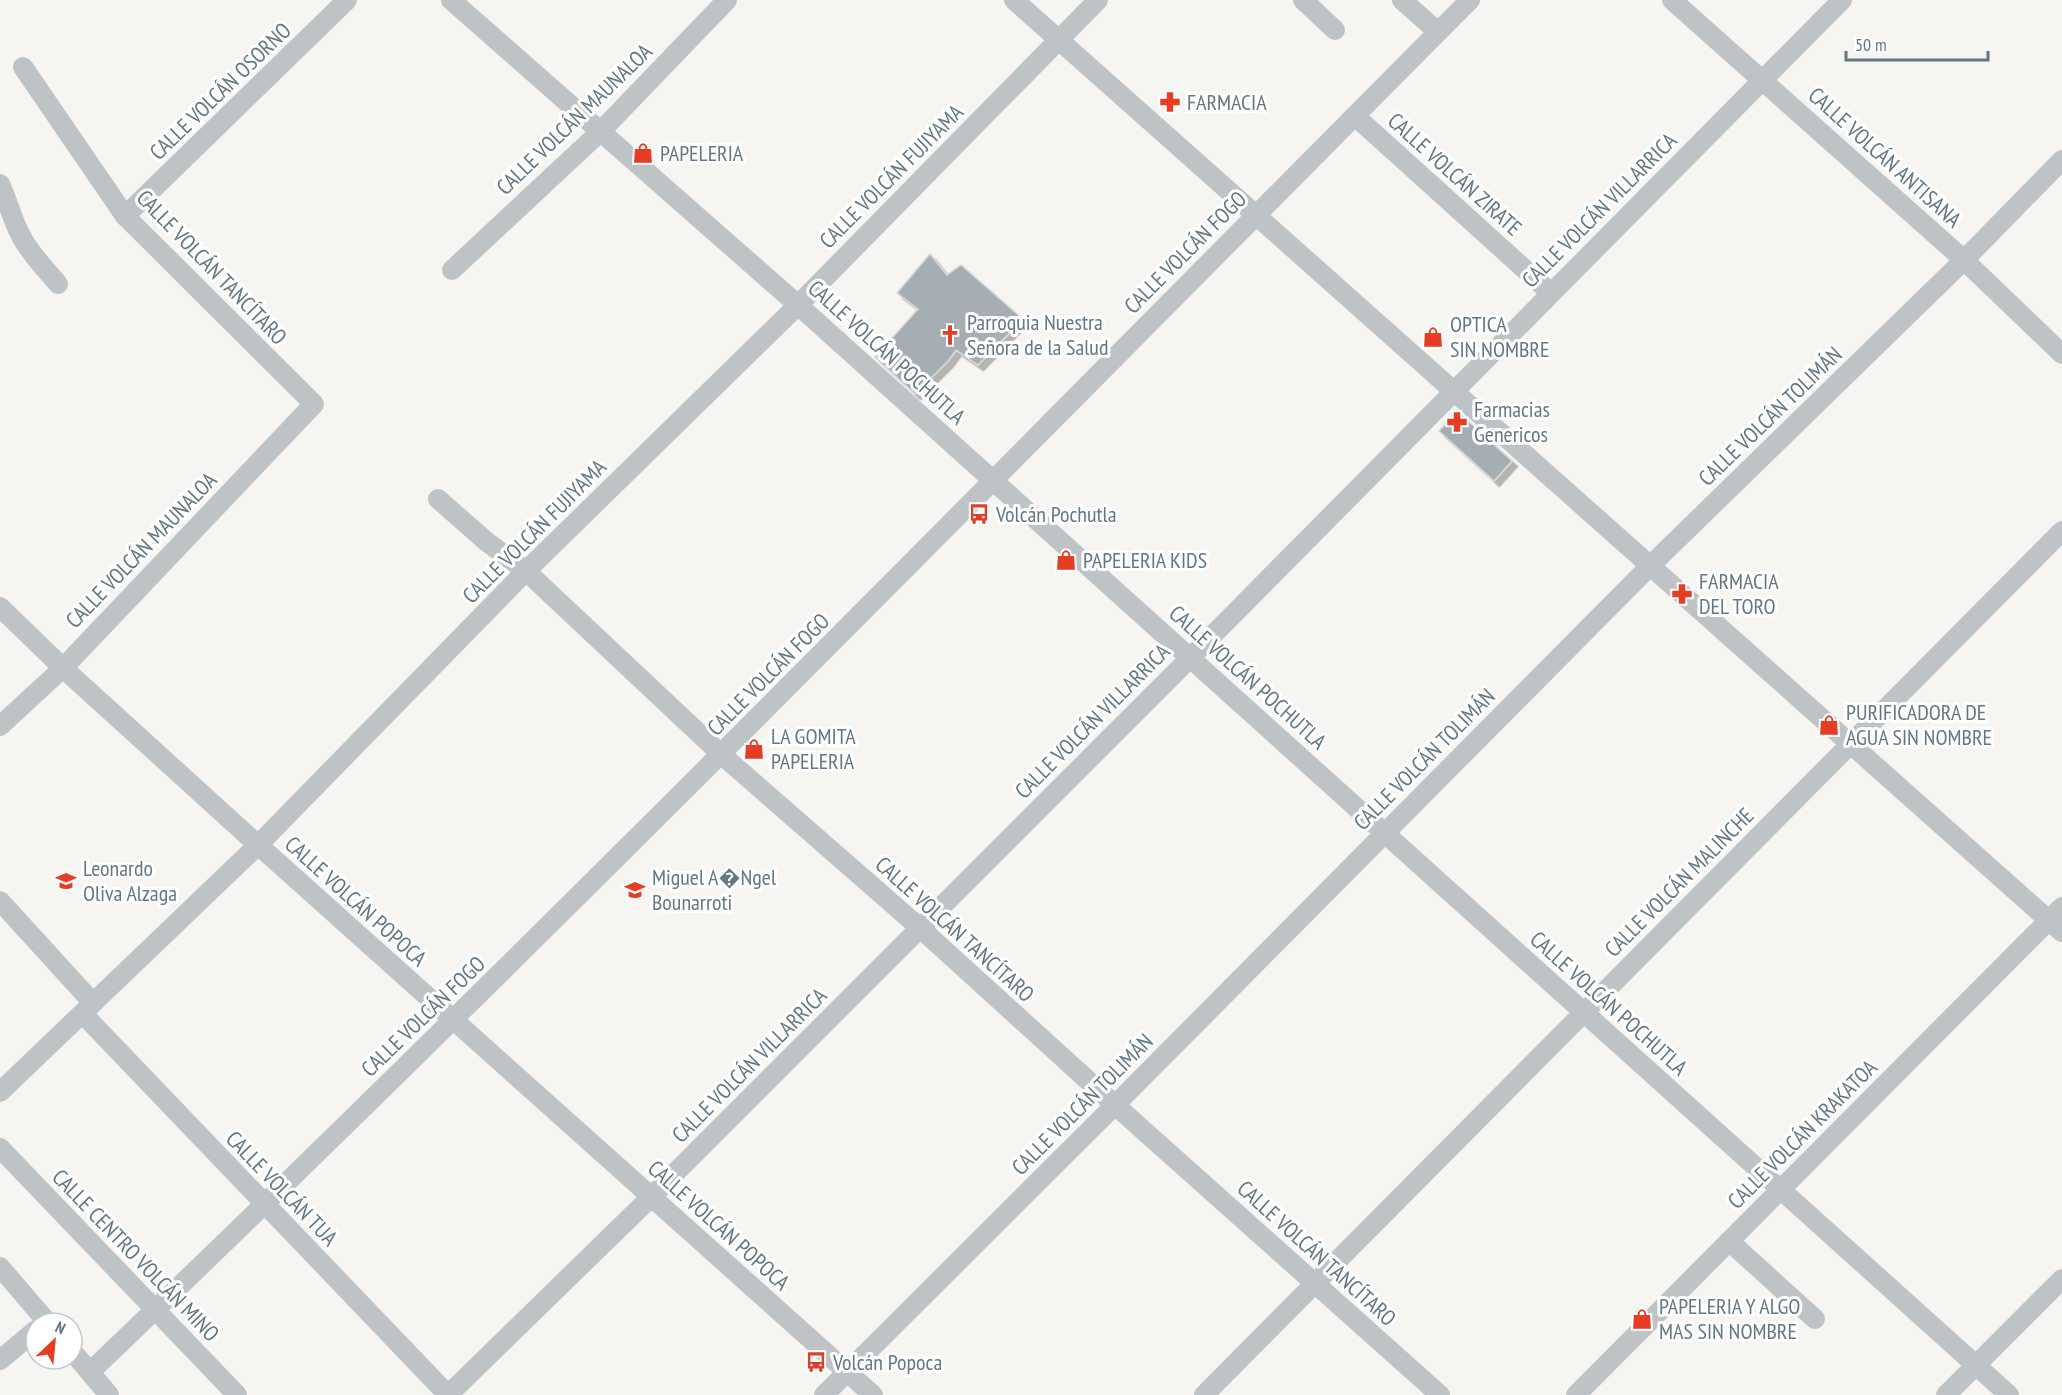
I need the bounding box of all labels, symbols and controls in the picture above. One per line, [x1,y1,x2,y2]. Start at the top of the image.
street label: CALLE VOLCÁN OSORNO [143,16,297,166]
scale bar [1846,24,1988,62]
text: 50 m [1855,33,1887,56]
street label: CALLE VOLCÁN MAUNALOA [490,37,658,201]
street label: CALLE VOLCÁN ANTISANA [1803,81,1968,234]
place label: FARMACIA [1187,88,1267,116]
pharmacy icon: FARMACIA [1158,90,1182,114]
street label: CALLE VOLCÁN FUJIYAMA [813,98,969,254]
street label: CALLE VOLCÁN ZIRATE [1382,106,1528,242]
street label: CALLE VOLCÁN VILLARRICA [1516,126,1683,293]
place label: PAPELERIA [660,139,744,167]
shop icon: PAPELERIA [631,141,655,165]
street label: CALLE VOLCÁN TANCÍTARO [131,184,293,350]
street label: CALLE VOLCÁN FOGO [1118,185,1252,319]
street label: CALLE VOLCÁN POCHUTLA [802,274,972,431]
place label: Parroquia Nuestra Señora de la Salud [967,308,1108,361]
place label: OPTICA SIN NOMBRE [1450,310,1549,363]
church icon: Parroquia Nuestra Señora de la Salud [938,323,962,347]
shop icon: OPTICA SIN NOMBRE [1421,325,1445,349]
street label: CALLE VOLCÁN TOLIMÁN [1692,340,1848,492]
place label: Farmacias Genericos [1474,395,1550,448]
pharmacy icon: Farmacias Genericos [1445,410,1469,434]
street label: CALLE VOLCÁN FUJIYAMA [456,453,612,609]
street label: CALLE VOLCÁN MAUNALOA [59,466,223,634]
place label: Volcán Pochutla [995,500,1117,528]
bus stop icon: Volcán Pochutla [967,502,991,526]
place label: PAPELERIA KIDS [1083,546,1207,574]
shop icon: PAPELERIA KIDS [1054,548,1078,572]
place label: FARMACIA DEL TORO [1699,567,1779,620]
pharmacy icon: FARMACIA DEL TORO [1670,582,1694,606]
street label: CALLE VOLCÁN POCHUTLA [1163,599,1333,756]
street label: CALLE VOLCÁN FOGO [701,607,835,741]
street label: CALLE VOLCÁN VILLARRICA [1009,637,1176,804]
street label: CALLE VOLCÁN TOLIMÁN [1347,682,1501,836]
place label: PURIFICADORA DE AGUA SIN NOMBRE [1846,698,1992,751]
shop icon: PURIFICADORA DE AGUA SIN NOMBRE [1817,713,1841,737]
place label: LA GOMITA PAPELERIA [771,722,856,775]
shop icon: LA GOMITA PAPELERIA [742,737,766,761]
street label: CALLE VOLCÁN MALINCHE [1599,802,1759,962]
street label: CALLE VOLCÁN POPOCA [279,830,433,972]
street label: CALLE VOLCÁN TANCÍTARO [870,850,1040,1008]
place label: Leonardo Oliva Alzaga [83,854,177,907]
place label: Miguel A�Ngel Bounarroti [652,863,777,916]
school or university icon: Leonardo Oliva Alzaga [54,869,78,893]
school or university icon: Miguel A�Ngel Bounarroti [623,878,647,902]
street label: CALLE VOLCÁN POCHUTLA [1524,925,1694,1082]
street label: CALLE VOLCÁN FOGO [355,950,491,1082]
street label: CALLE VOLCÁN VILLARRICA [666,981,833,1148]
street label: CALLE VOLCÁN TOLIMÁN [1005,1027,1159,1181]
street label: CALLE VOLCÁN KRAKATOA [1721,1053,1883,1215]
street label: CALLE VOLCÁN TUA [220,1125,344,1252]
street label: CALLE VOLCÁN POPOCA [642,1154,796,1296]
street label: CALLE CENTRO VOLCÁN MINO [47,1163,225,1347]
street label: CALLE VOLCÁN TANCÍTARO [1232,1174,1402,1332]
place label: PAPELERIA Y ALGO MAS SIN NOMBRE [1659,1292,1800,1345]
shop icon: PAPELERIA Y ALGO MAS SIN NOMBRE [1630,1307,1654,1331]
north arrow [24,1311,84,1371]
place label: Volcán Popoca [832,1348,942,1376]
bus stop icon: Volcán Popoca [804,1350,828,1374]

